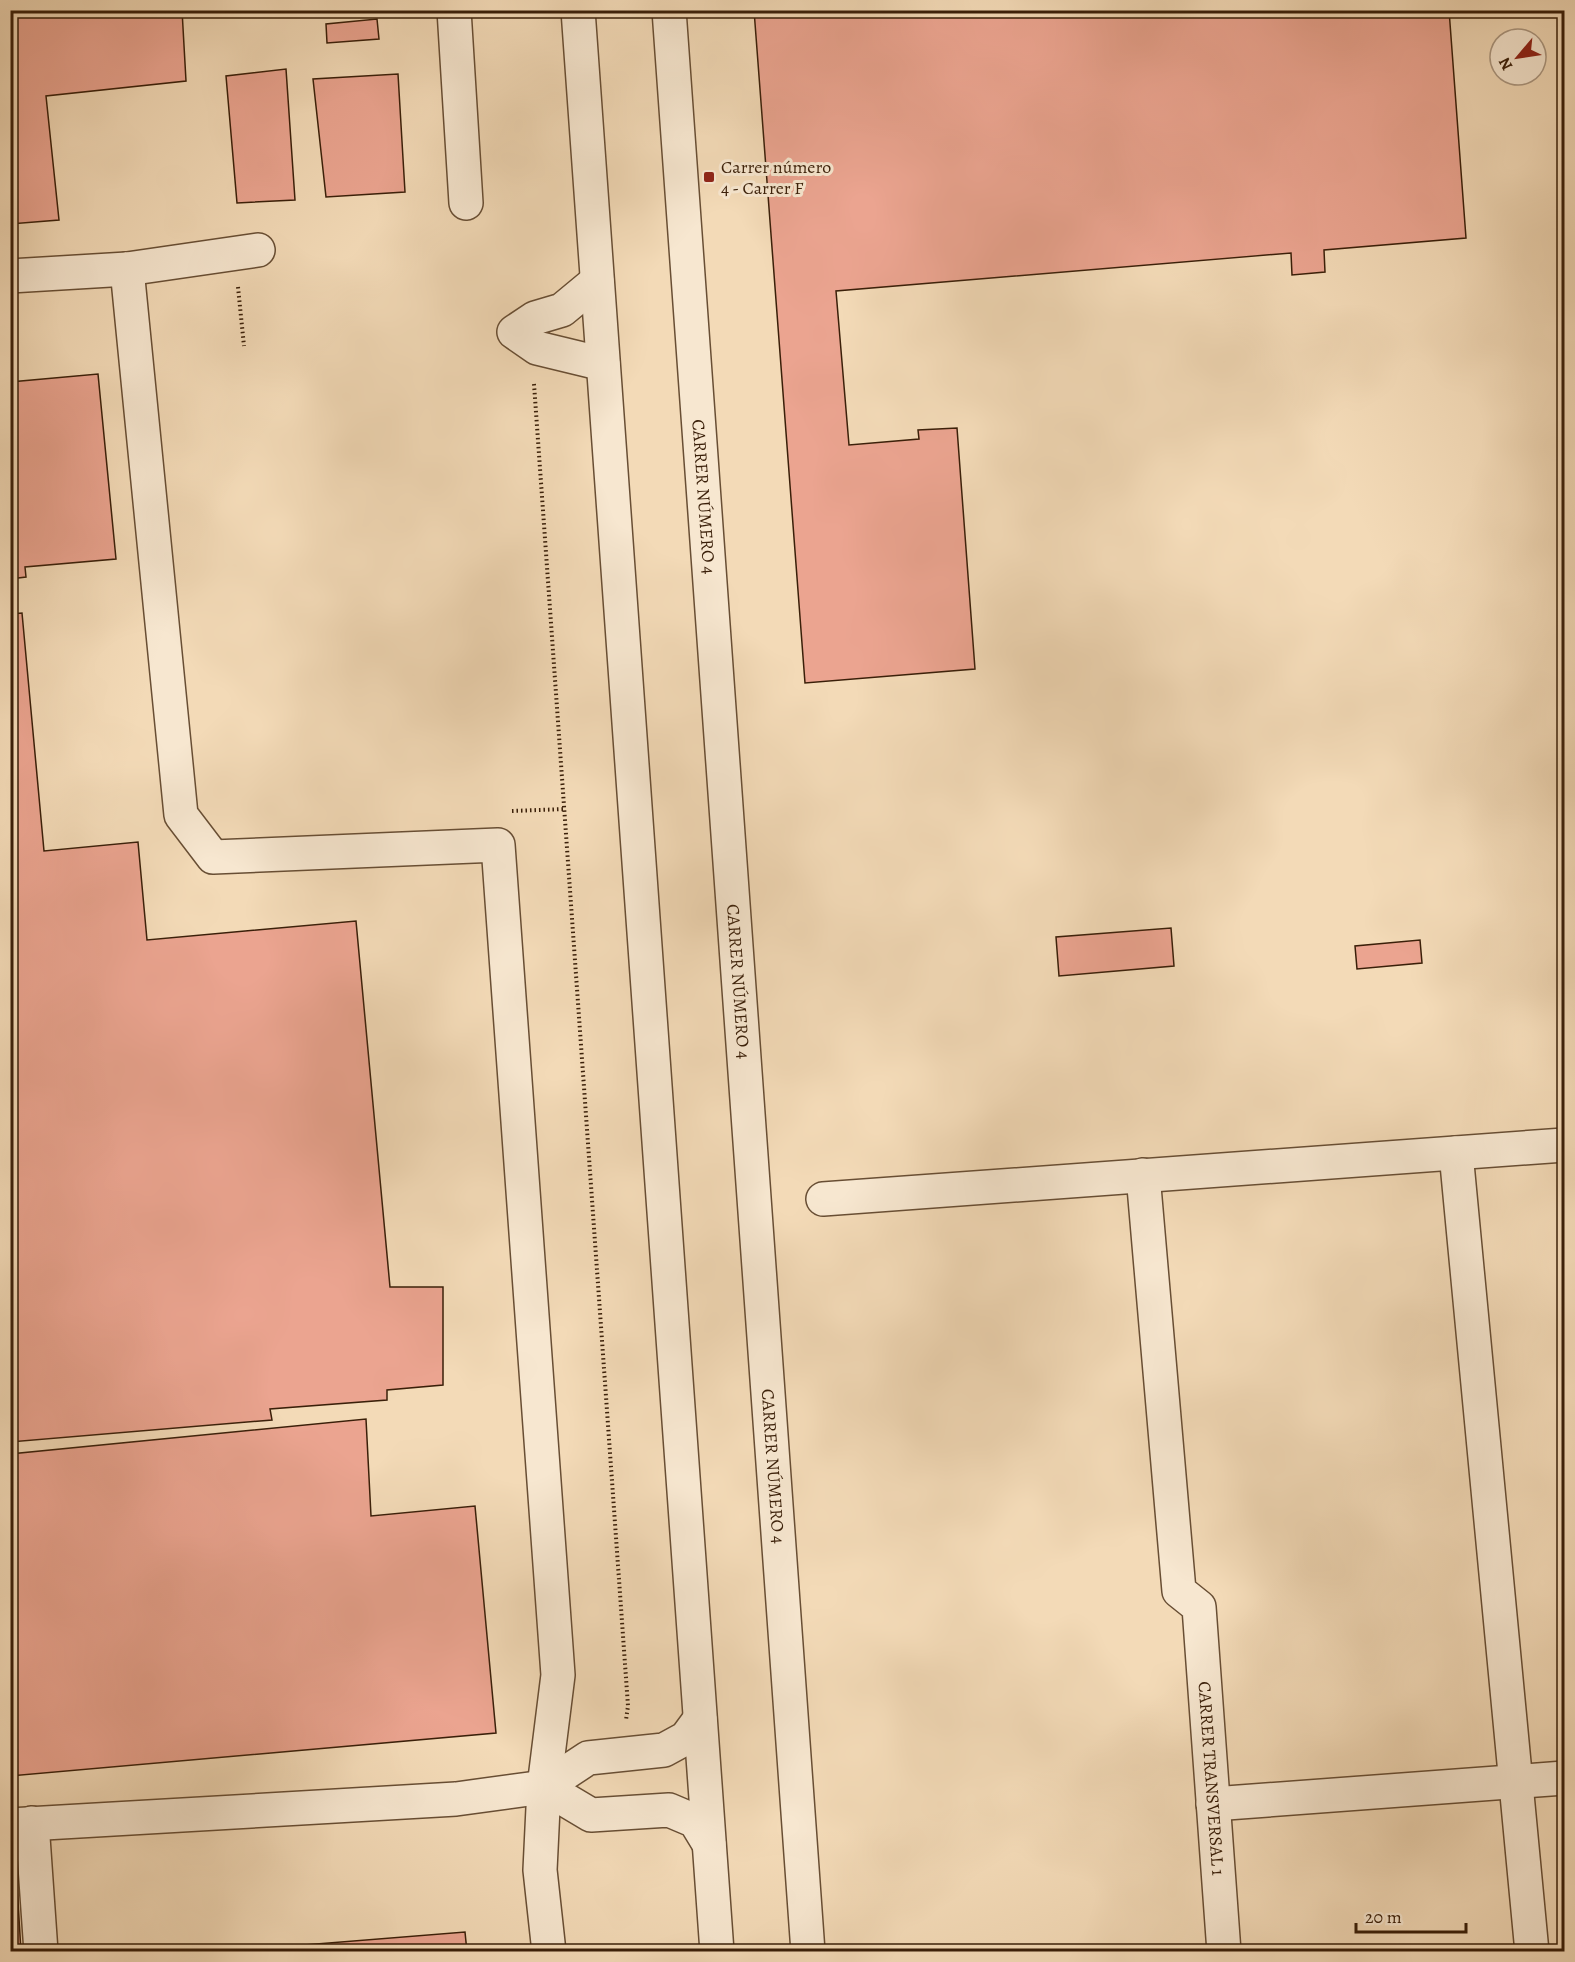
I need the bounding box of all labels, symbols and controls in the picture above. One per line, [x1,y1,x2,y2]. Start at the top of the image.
north arrow [1488,27,1548,87]
text: N [1493,53,1518,74]
place label: Carrer número 4 - Carrer F [721,155,831,200]
marker: Carrer número 4 - Carrer F [702,170,716,184]
street label: CARRER NÚMERO 4 [686,419,721,575]
street label: CARRER NÚMERO 4 [721,903,756,1060]
street label: CARRER NÚMERO 4 [756,1388,791,1545]
street label: CARRER TRANSVERSAL 1 [1192,1681,1230,1876]
scale bar [1356,1896,1466,1934]
text: 20 m [1365,1905,1402,1929]

